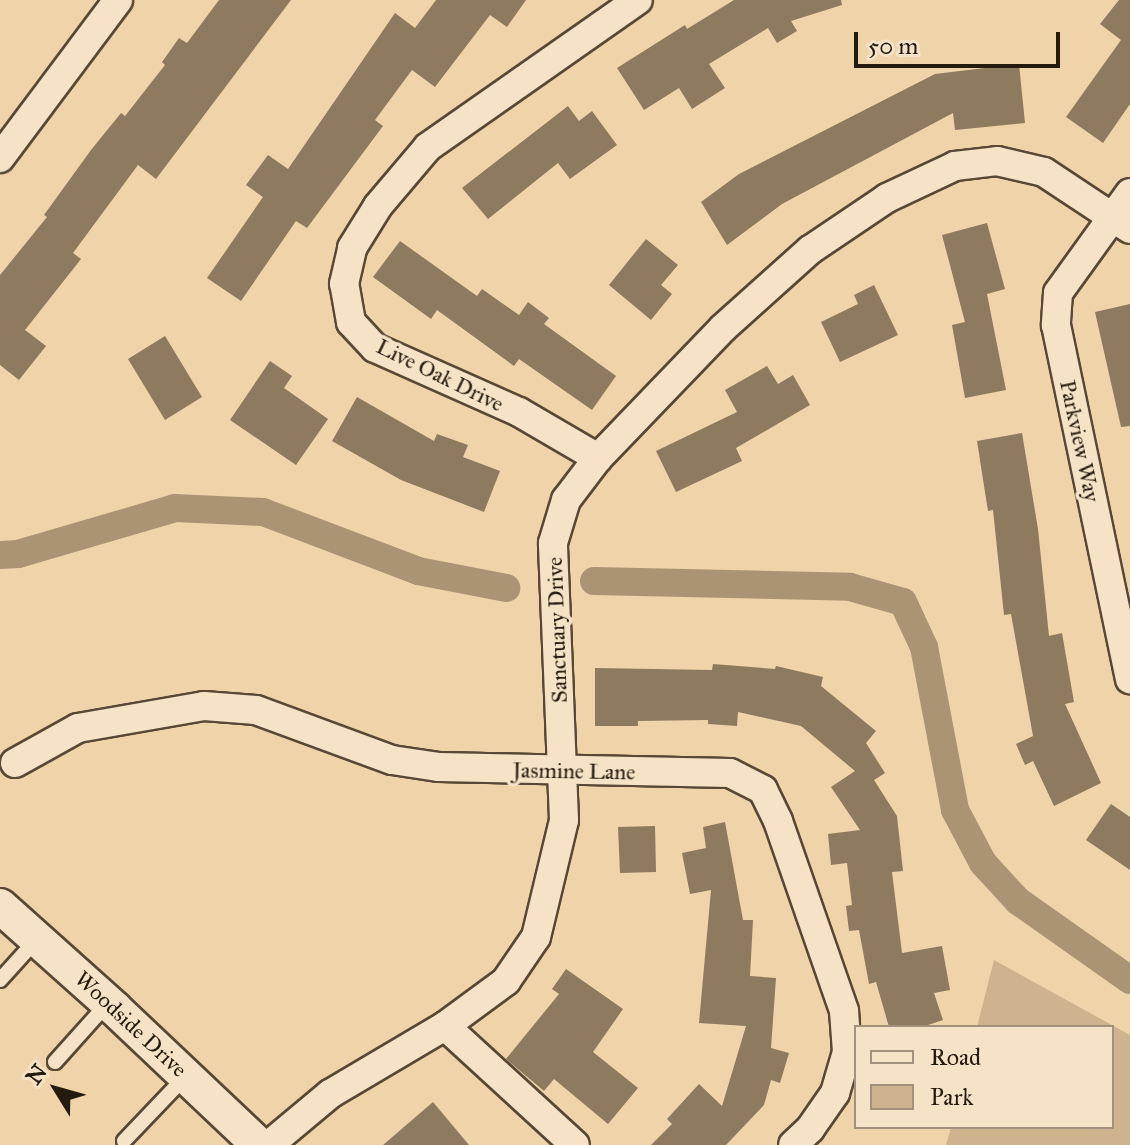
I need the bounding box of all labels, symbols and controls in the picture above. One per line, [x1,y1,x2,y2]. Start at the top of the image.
scale bar [858,16,1064,66]
text: 50 m [868,31,918,61]
street label: Live Oak Drive [372,333,508,417]
street label: Parkview Way [1054,378,1106,504]
street label: Sanctuary Drive [541,557,573,703]
street label: Jasmine Lane [512,757,636,785]
street label: Woodside Drive [70,965,192,1083]
legend [854,1025,1114,1129]
text: Road [930,1042,981,1072]
north arrow [16,1049,96,1129]
text: N [20,1059,53,1090]
text: Park [930,1082,973,1112]

